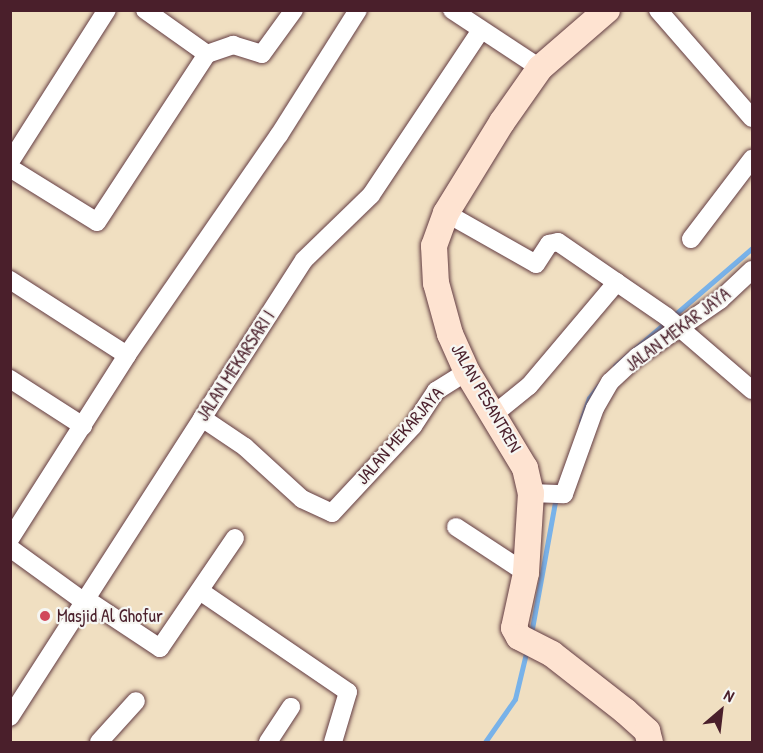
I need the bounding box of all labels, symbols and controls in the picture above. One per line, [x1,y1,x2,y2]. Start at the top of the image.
street label: JALAN MEKAR JAYA [621,283,735,377]
street label: JALAN MEKARSARI I [192,307,280,425]
street label: JALAN PESANTREN [446,340,526,456]
street label: JALAN MEKARJAYA [352,383,448,489]
place label: Masjid Al Ghofur [57,605,163,627]
marker: Masjid Al Ghofur [38,609,52,623]
north arrow [691,681,751,741]
text: N [721,683,738,707]

